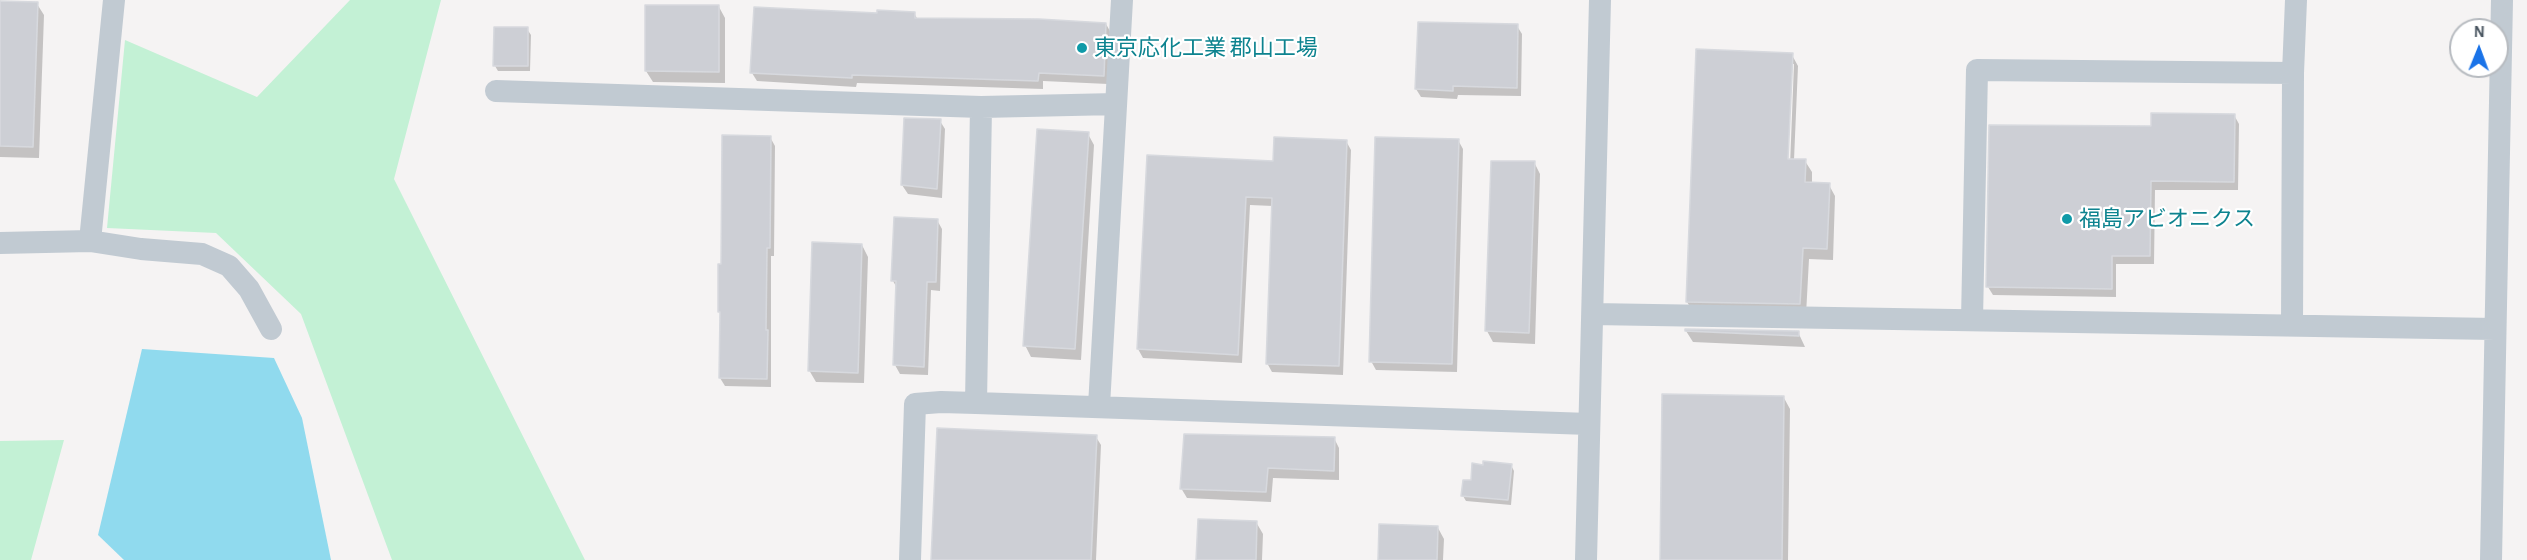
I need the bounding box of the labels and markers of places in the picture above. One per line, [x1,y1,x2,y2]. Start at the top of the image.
place label: 東京応化工業 郡山工場 [1094,35,1318,61]
marker: 東京応化工業 郡山工場 [1075,41,1089,55]
place label: 福島アビオニクス [2079,206,2255,232]
marker: 福島アビオニクス [2060,212,2074,226]

